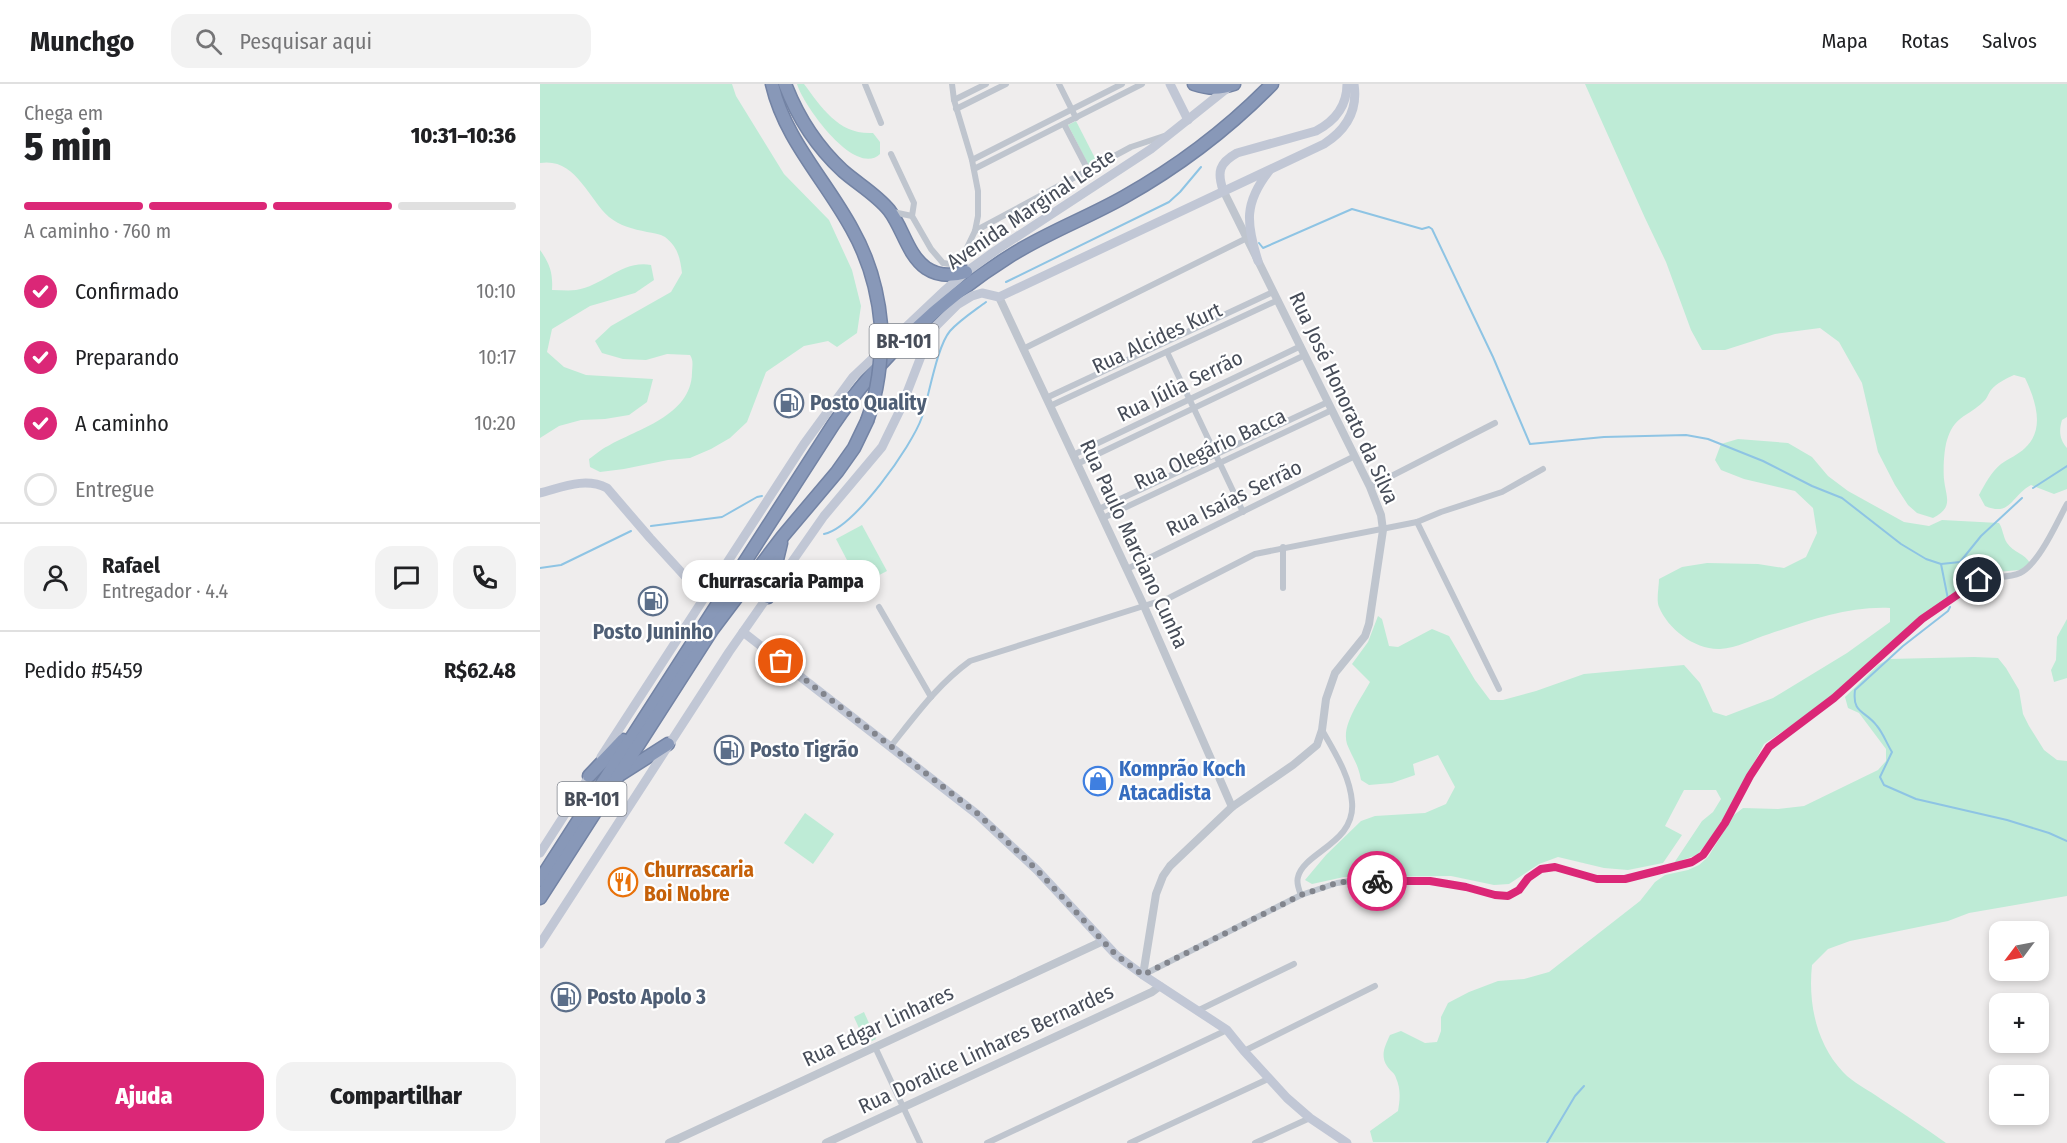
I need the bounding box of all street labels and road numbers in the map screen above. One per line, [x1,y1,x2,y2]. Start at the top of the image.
street label: Avenida Marginal Leste [942,143,1120,275]
street label: Rua José Honorato da Silva [1283,288,1405,508]
street label: Rua Alcides Kurt [1088,297,1226,379]
road number: BR-101 [870,324,938,358]
street label: Rua Júlia Serrão [1113,344,1247,428]
street label: Rua Olegário Bacca [1130,402,1290,496]
street label: Rua Paulo Marciano Cunha [1074,435,1194,653]
street label: Rua Isaías Serrão [1162,454,1306,542]
road number: BR-101 [557,782,626,816]
street label: Rua Doralice Linhares Bernardes [854,978,1118,1120]
street label: Rua Edgar Linhares [798,980,958,1072]

